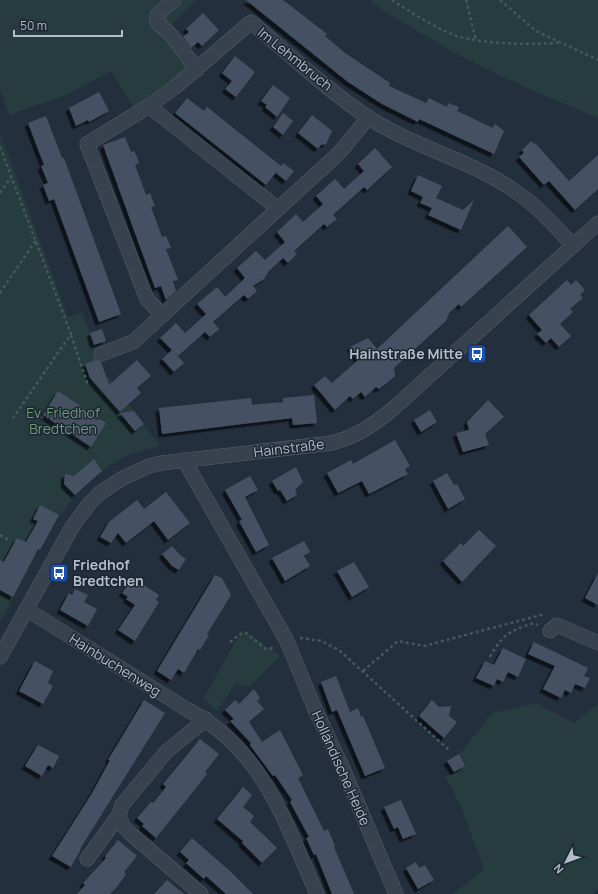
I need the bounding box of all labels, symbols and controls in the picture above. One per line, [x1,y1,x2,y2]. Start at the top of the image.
scale bar [14,12,122,38]
text: 50 m [20,17,47,34]
street label: Im Lehmbruch [254,23,337,95]
bus stop icon: Hainstraße Mitte [466,343,488,365]
place label: Hainstraße Mitte [349,344,463,363]
park label: Ev. Friedhof Bredtchen [26,403,100,438]
street label: Hainstraße [253,434,325,461]
place label: Friedhof Bredtchen [73,555,144,590]
bus stop icon: Friedhof Bredtchen [48,562,70,584]
street label: Hainbuchenweg [66,629,165,700]
street label: Holländische Heide [308,707,375,828]
north arrow [546,842,586,882]
text: N [550,861,566,877]

